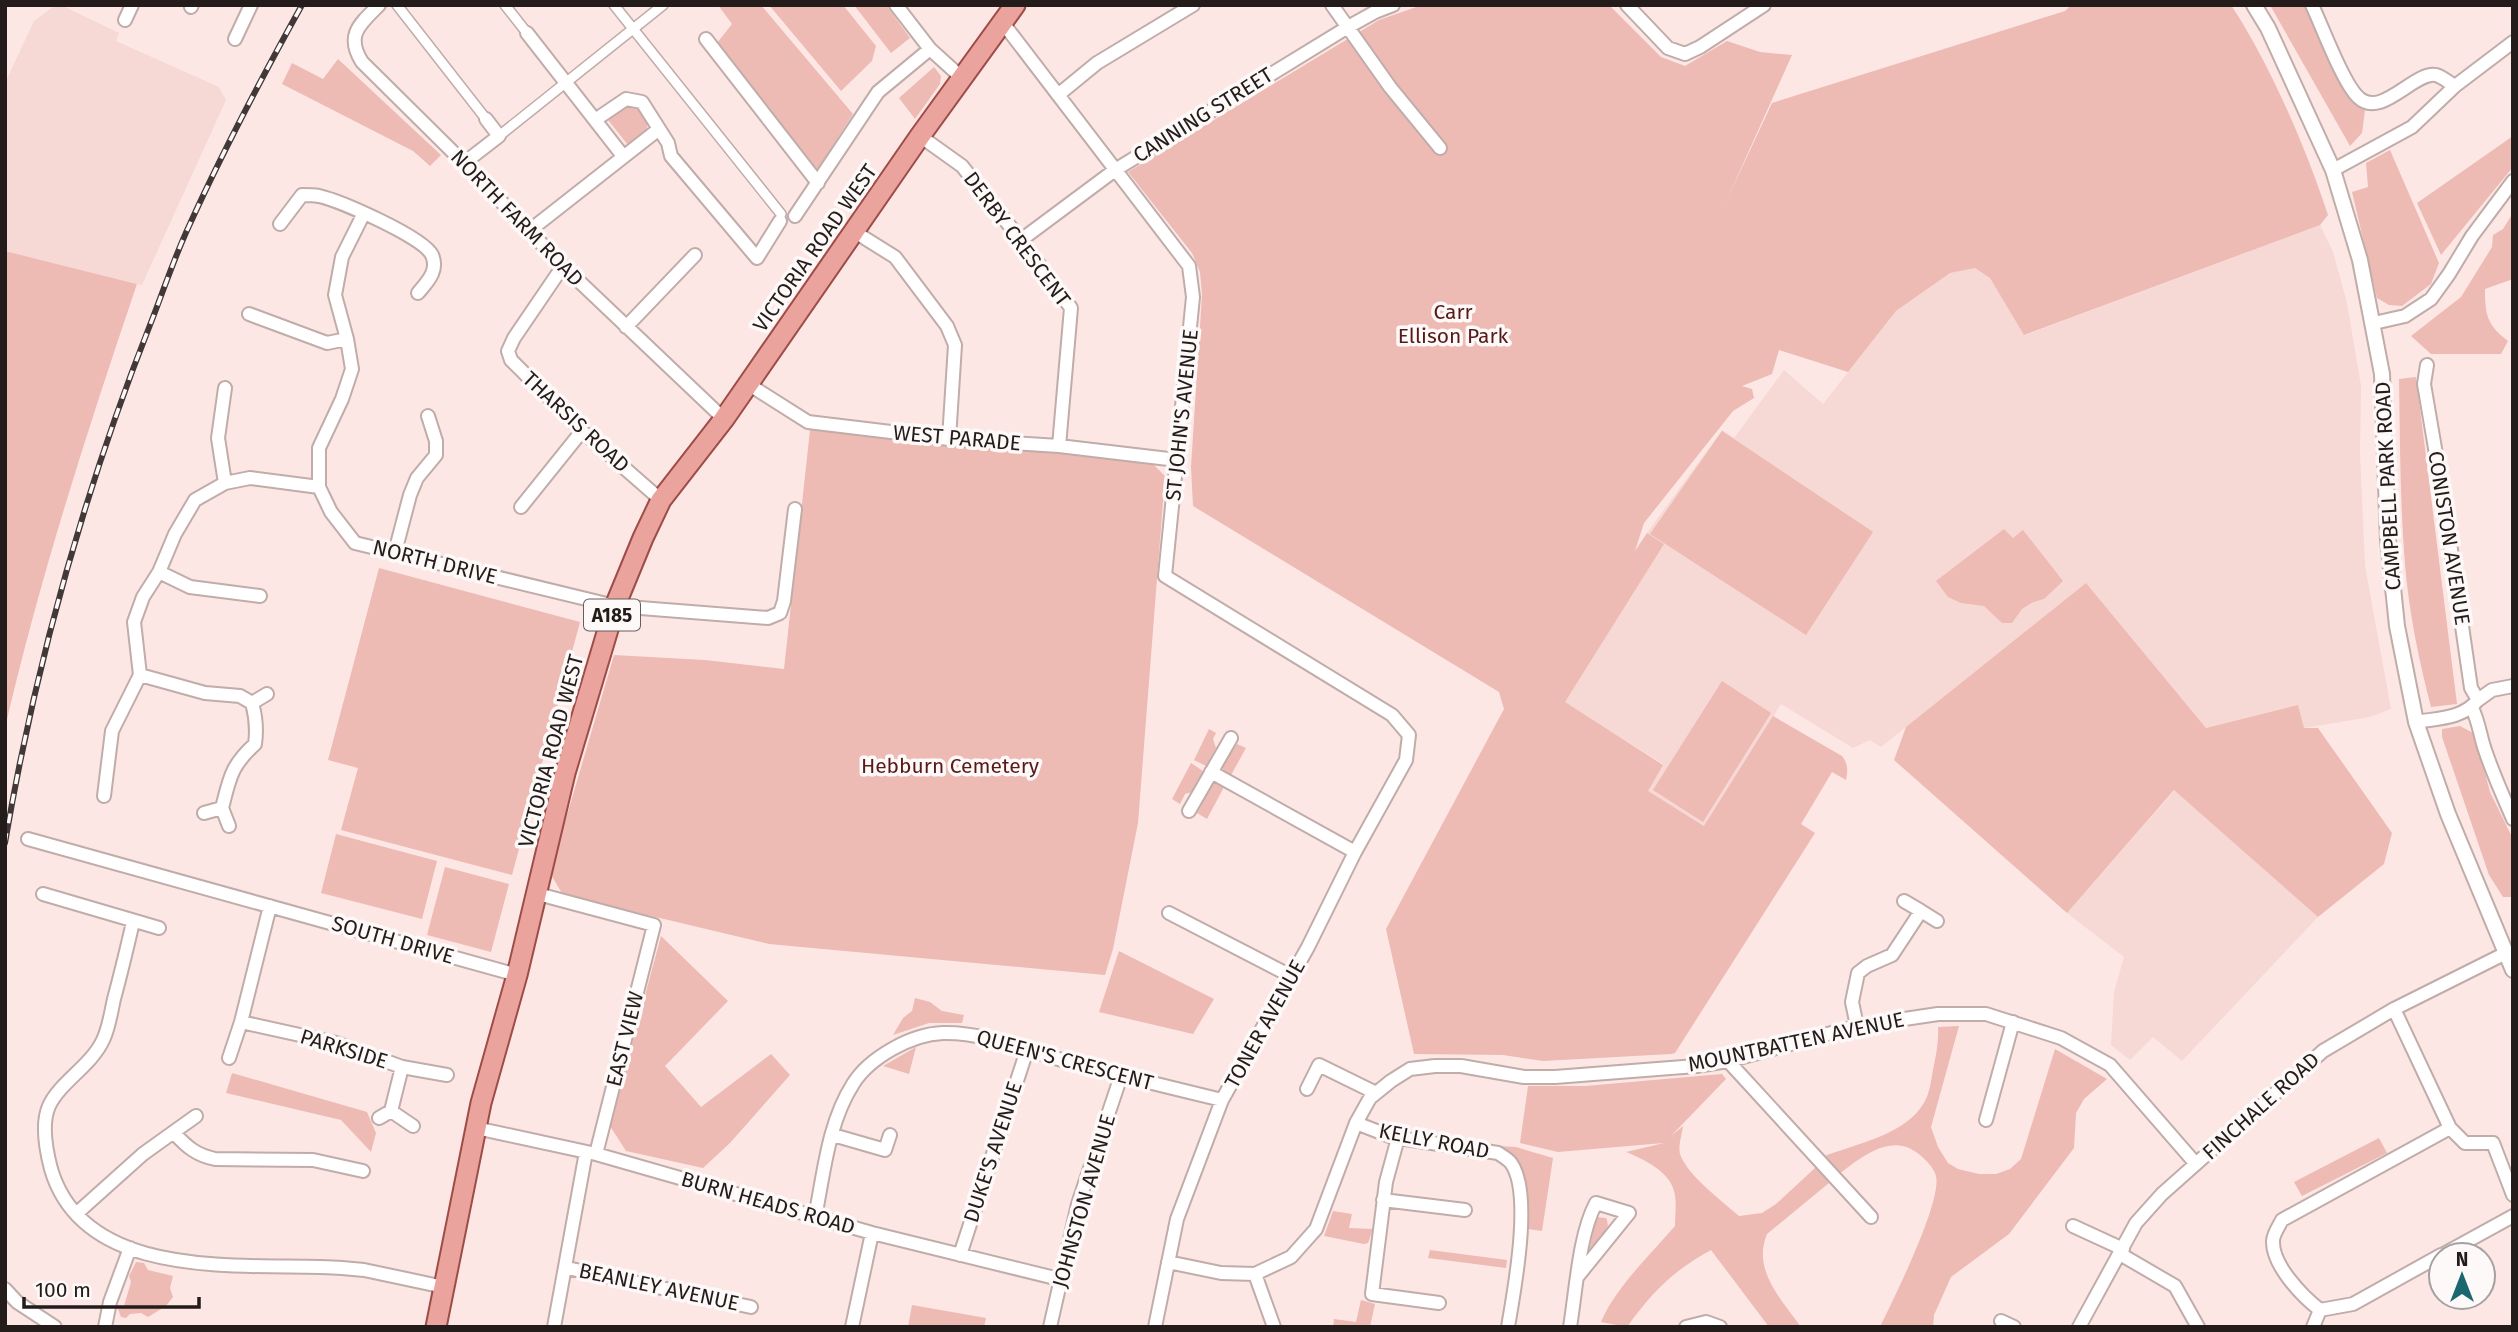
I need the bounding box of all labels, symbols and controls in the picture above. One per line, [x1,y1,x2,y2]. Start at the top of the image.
street label: CANNING STREET [1128,62,1278,168]
street label: NORTH FARM ROAD [445,144,589,292]
street label: VICTORIA ROAD WEST [747,159,883,337]
street label: DERBY CRESCENT [958,166,1076,312]
park label: Carr Ellison Park [1398,299,1509,349]
street label: ST JOHN'S AVENUE [1160,328,1204,502]
street label: THARSIS ROAD [517,366,635,478]
street label: CAMPBELL PARK ROAD [2370,381,2406,591]
street label: WEST PARADE [892,419,1022,457]
street label: CONISTON AVENUE [2422,449,2476,627]
street label: NORTH DRIVE [370,534,500,590]
road number: A185 [584,600,640,630]
street label: VICTORIA ROAD WEST [513,652,589,850]
park label: Hebburn Cemetery [861,753,1040,779]
street label: SOUTH DRIVE [329,910,457,970]
street label: TONER AVENUE [1219,955,1311,1093]
street label: EAST VIEW [601,989,649,1089]
street label: MOUNTBATTEN AVENUE [1686,1006,1906,1078]
street label: PARKSIDE [297,1023,391,1075]
street label: QUEEN'S CRESCENT [974,1024,1156,1096]
street label: FINCHALE ROAD [2197,1047,2325,1165]
street label: DUKE'S AVENUE [958,1078,1028,1226]
street label: JOHNSTON AVENUE [1047,1111,1121,1291]
street label: KELLY ROAD [1376,1118,1492,1164]
street label: BURN HEADS ROAD [678,1166,858,1240]
north arrow [2427,1241,2497,1311]
text: N [2456,1248,2468,1271]
street label: BEANLEY AVENUE [576,1257,742,1317]
scale bar [24,1266,200,1310]
text: 100 m [35,1277,91,1303]

